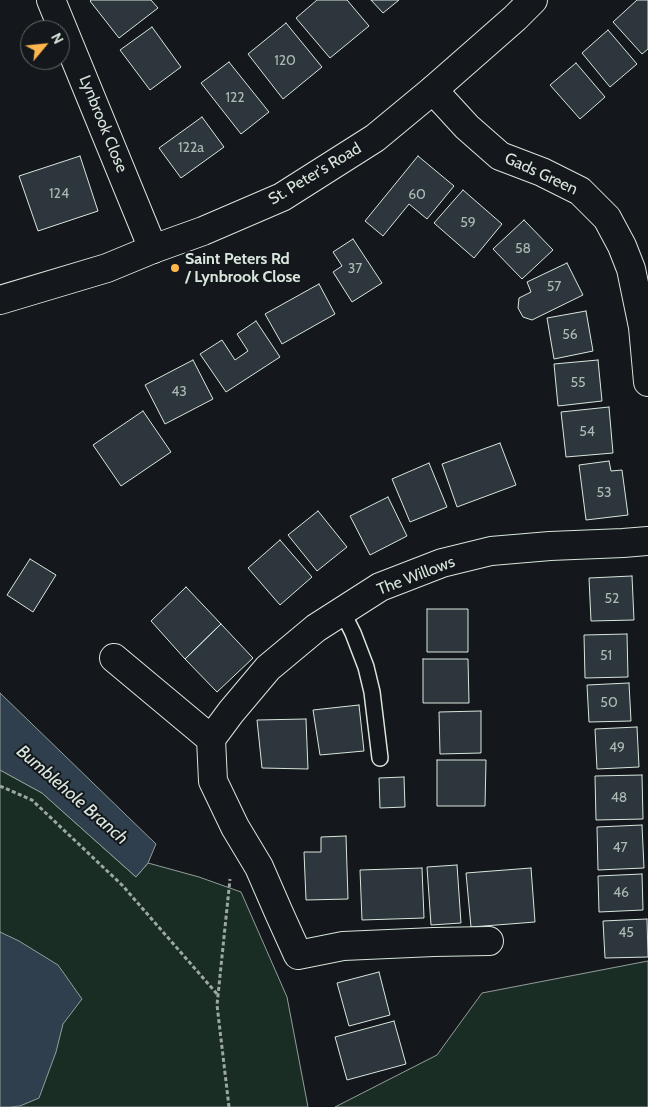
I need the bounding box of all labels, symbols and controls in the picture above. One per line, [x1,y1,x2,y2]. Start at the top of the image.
north arrow [20,20,70,70]
text: N [47,30,68,47]
house number: 120 [274,53,296,69]
street label: Lynbrook Close [75,73,131,175]
house number: 122 [225,90,245,106]
street label: St. Peter's Road [265,139,365,209]
house number: 122a [178,140,204,156]
street label: Gads Green [501,149,581,199]
house number: 124 [49,186,69,202]
house number: 60 [408,187,426,203]
house number: 59 [460,215,476,231]
house number: 58 [515,241,531,257]
place label: Saint Peters Rd / Lynbrook Close [185,249,301,287]
house number: 37 [348,261,362,277]
marker: Saint Peters Rd / Lynbrook Close [169,262,181,274]
house number: 57 [547,279,561,295]
house number: 56 [562,327,578,343]
house number: 55 [570,375,586,391]
house number: 43 [171,384,187,400]
house number: 54 [579,424,595,440]
house number: 53 [596,485,612,501]
street label: The Willows [374,552,458,600]
house number: 52 [605,591,619,607]
house number: 51 [600,648,612,664]
house number: 50 [600,695,618,711]
house number: 49 [609,740,625,756]
water label: Bumblehole Branch [12,741,132,849]
house number: 48 [611,790,627,806]
house number: 47 [612,840,628,856]
house number: 46 [613,885,629,901]
house number: 45 [618,925,634,941]

